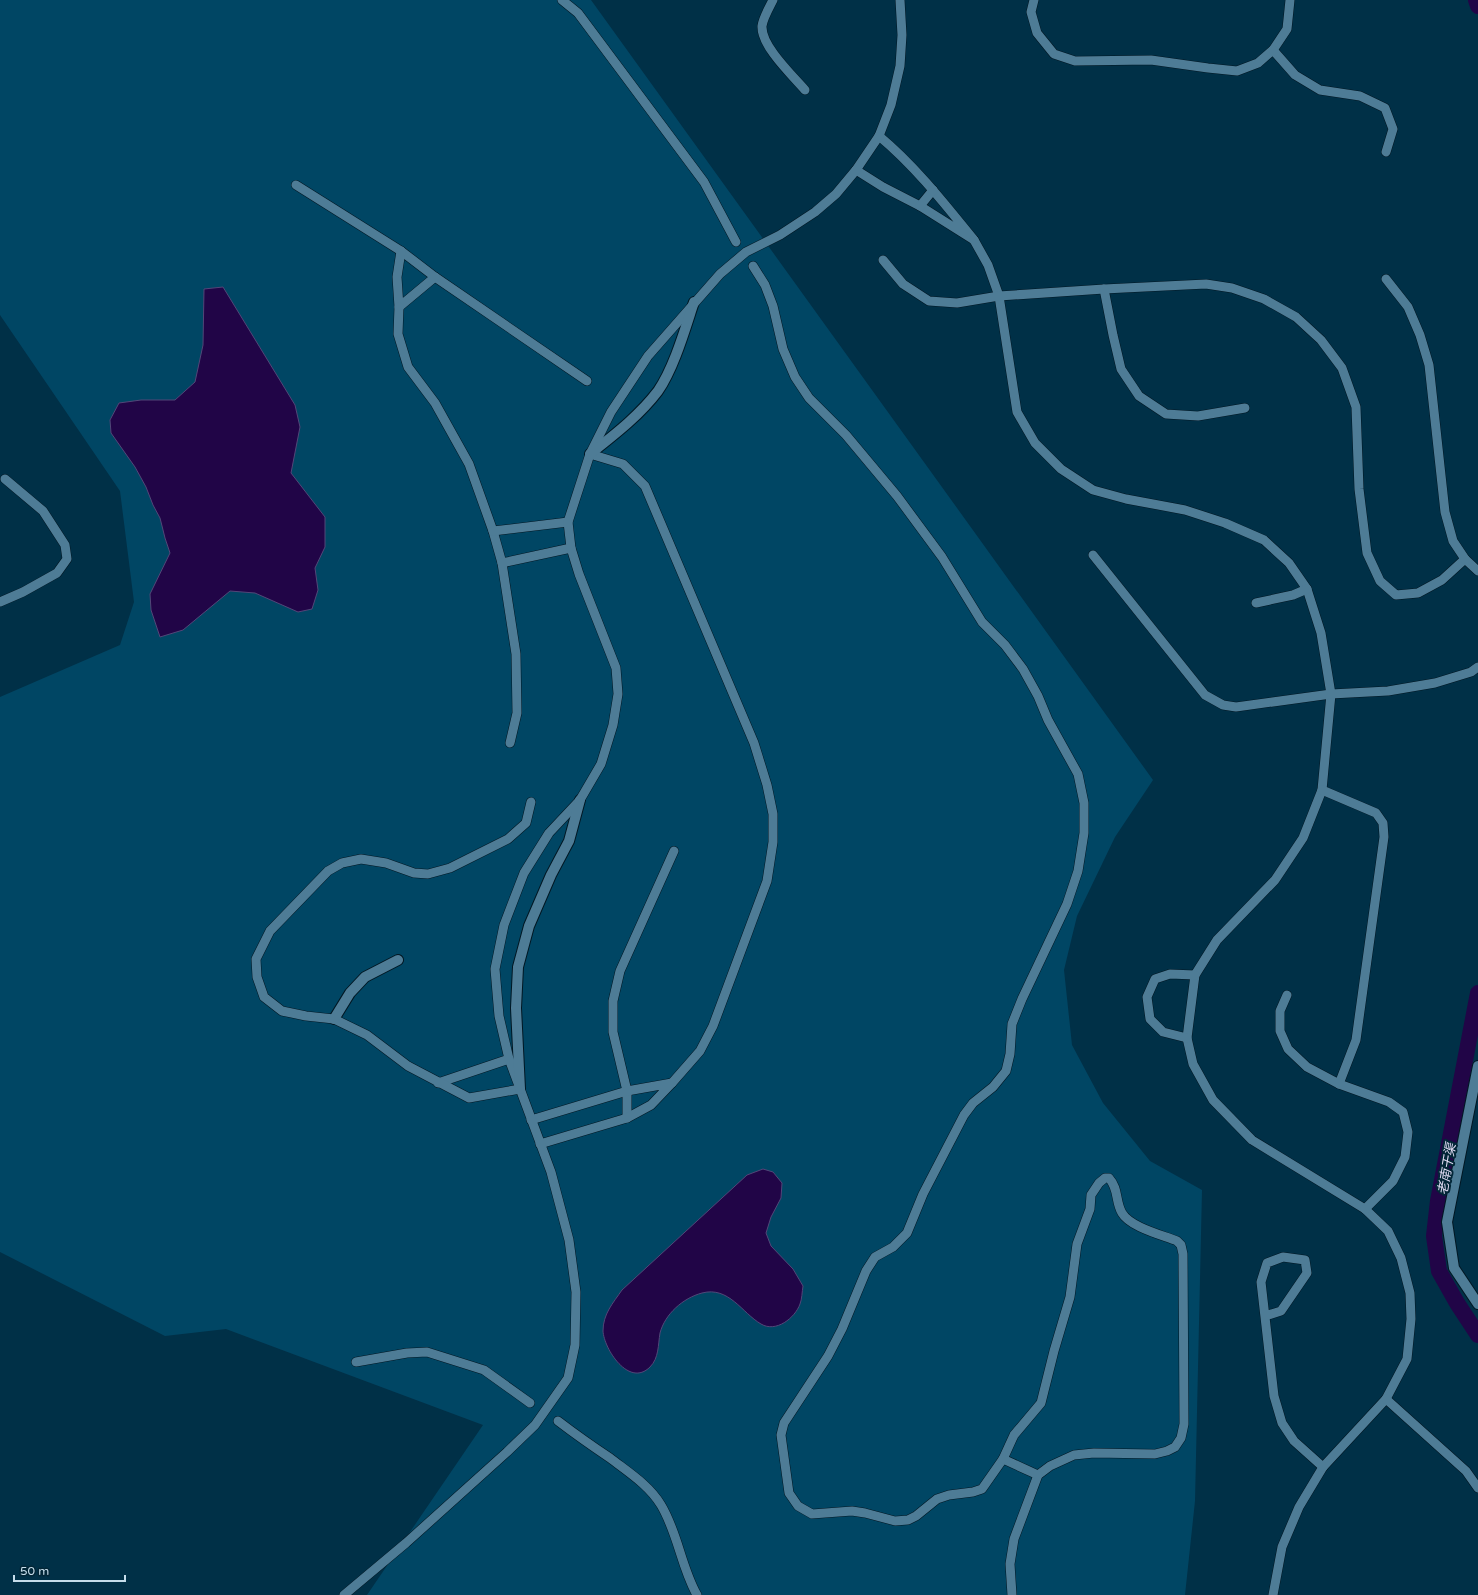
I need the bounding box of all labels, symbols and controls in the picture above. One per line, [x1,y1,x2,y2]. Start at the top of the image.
water label: 老南干渠 [1435,1140,1460,1196]
scale bar [14,1557,125,1583]
text: 50 m [20,1564,49,1578]

